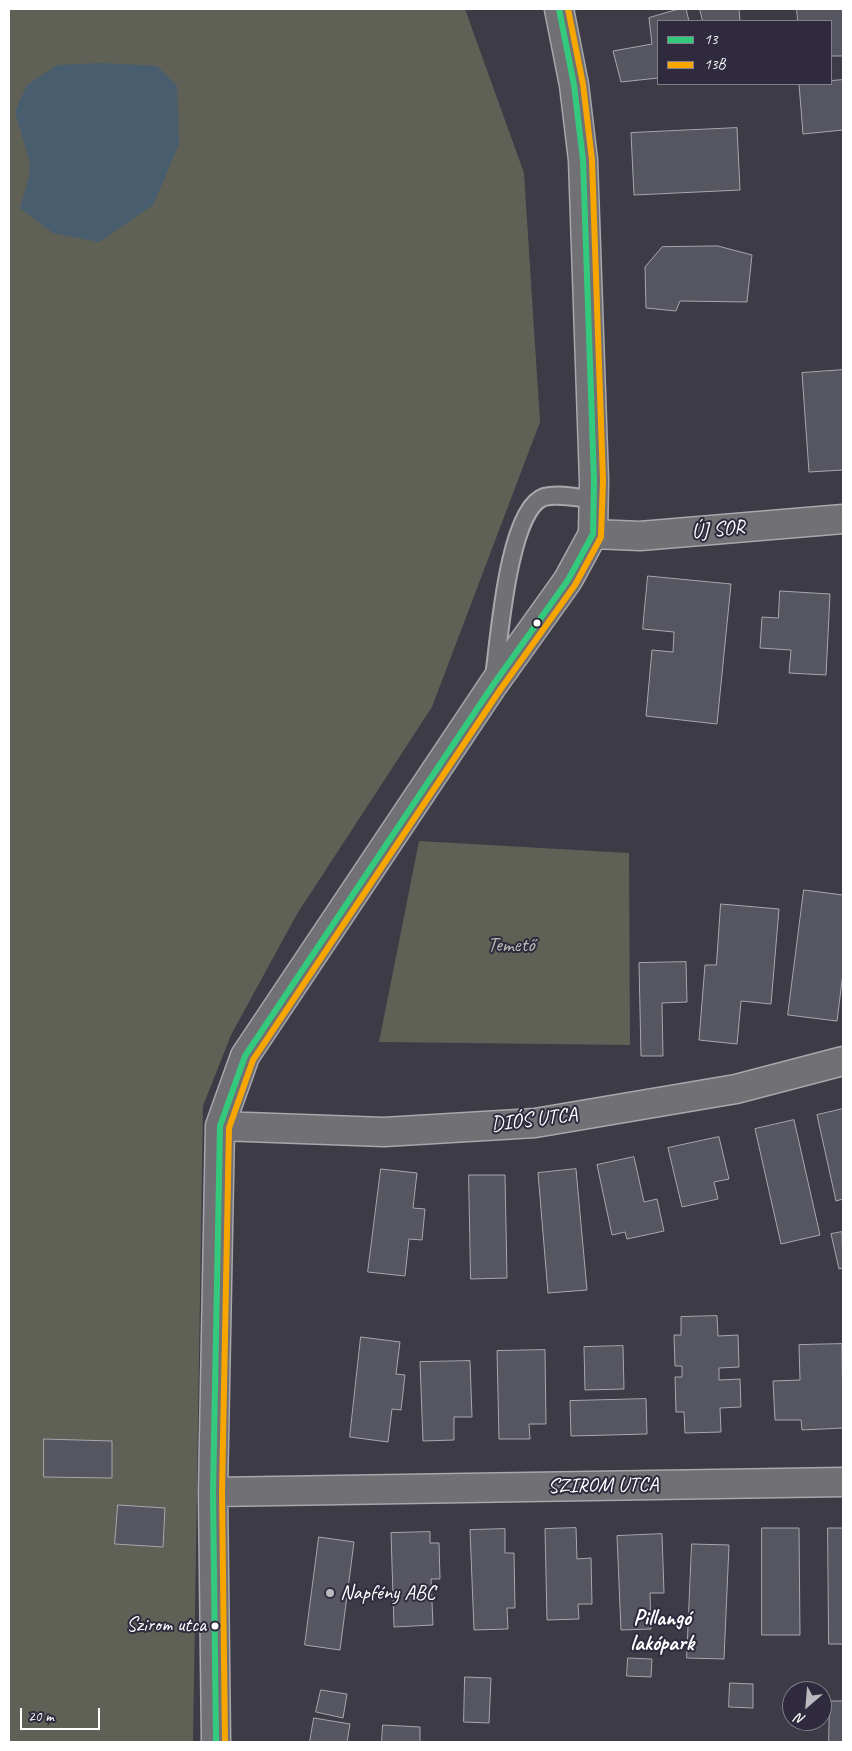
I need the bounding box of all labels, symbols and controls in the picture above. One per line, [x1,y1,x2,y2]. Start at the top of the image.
legend [657,20,832,85]
text: 13 [704,30,718,49]
text: 13B [704,55,725,74]
street label: ÚJ SOR [691,515,745,545]
unlabelled marker [532,618,542,628]
park label: Temető [487,932,535,958]
street label: DIÓS UTCA [489,1102,579,1138]
street label: SZIROM UTCA [547,1472,659,1500]
place label: Napfény ABC [340,1580,435,1606]
marker: Napfény ABC [324,1587,336,1599]
district label: Pillangó lakópark [630,1606,694,1658]
place label: Szirom utca [126,1614,206,1638]
marker: Szirom utca [210,1621,220,1631]
north arrow [782,1681,832,1731]
scale bar [22,1698,102,1730]
text: 20 m [28,1707,54,1726]
text: N [793,1709,808,1728]

